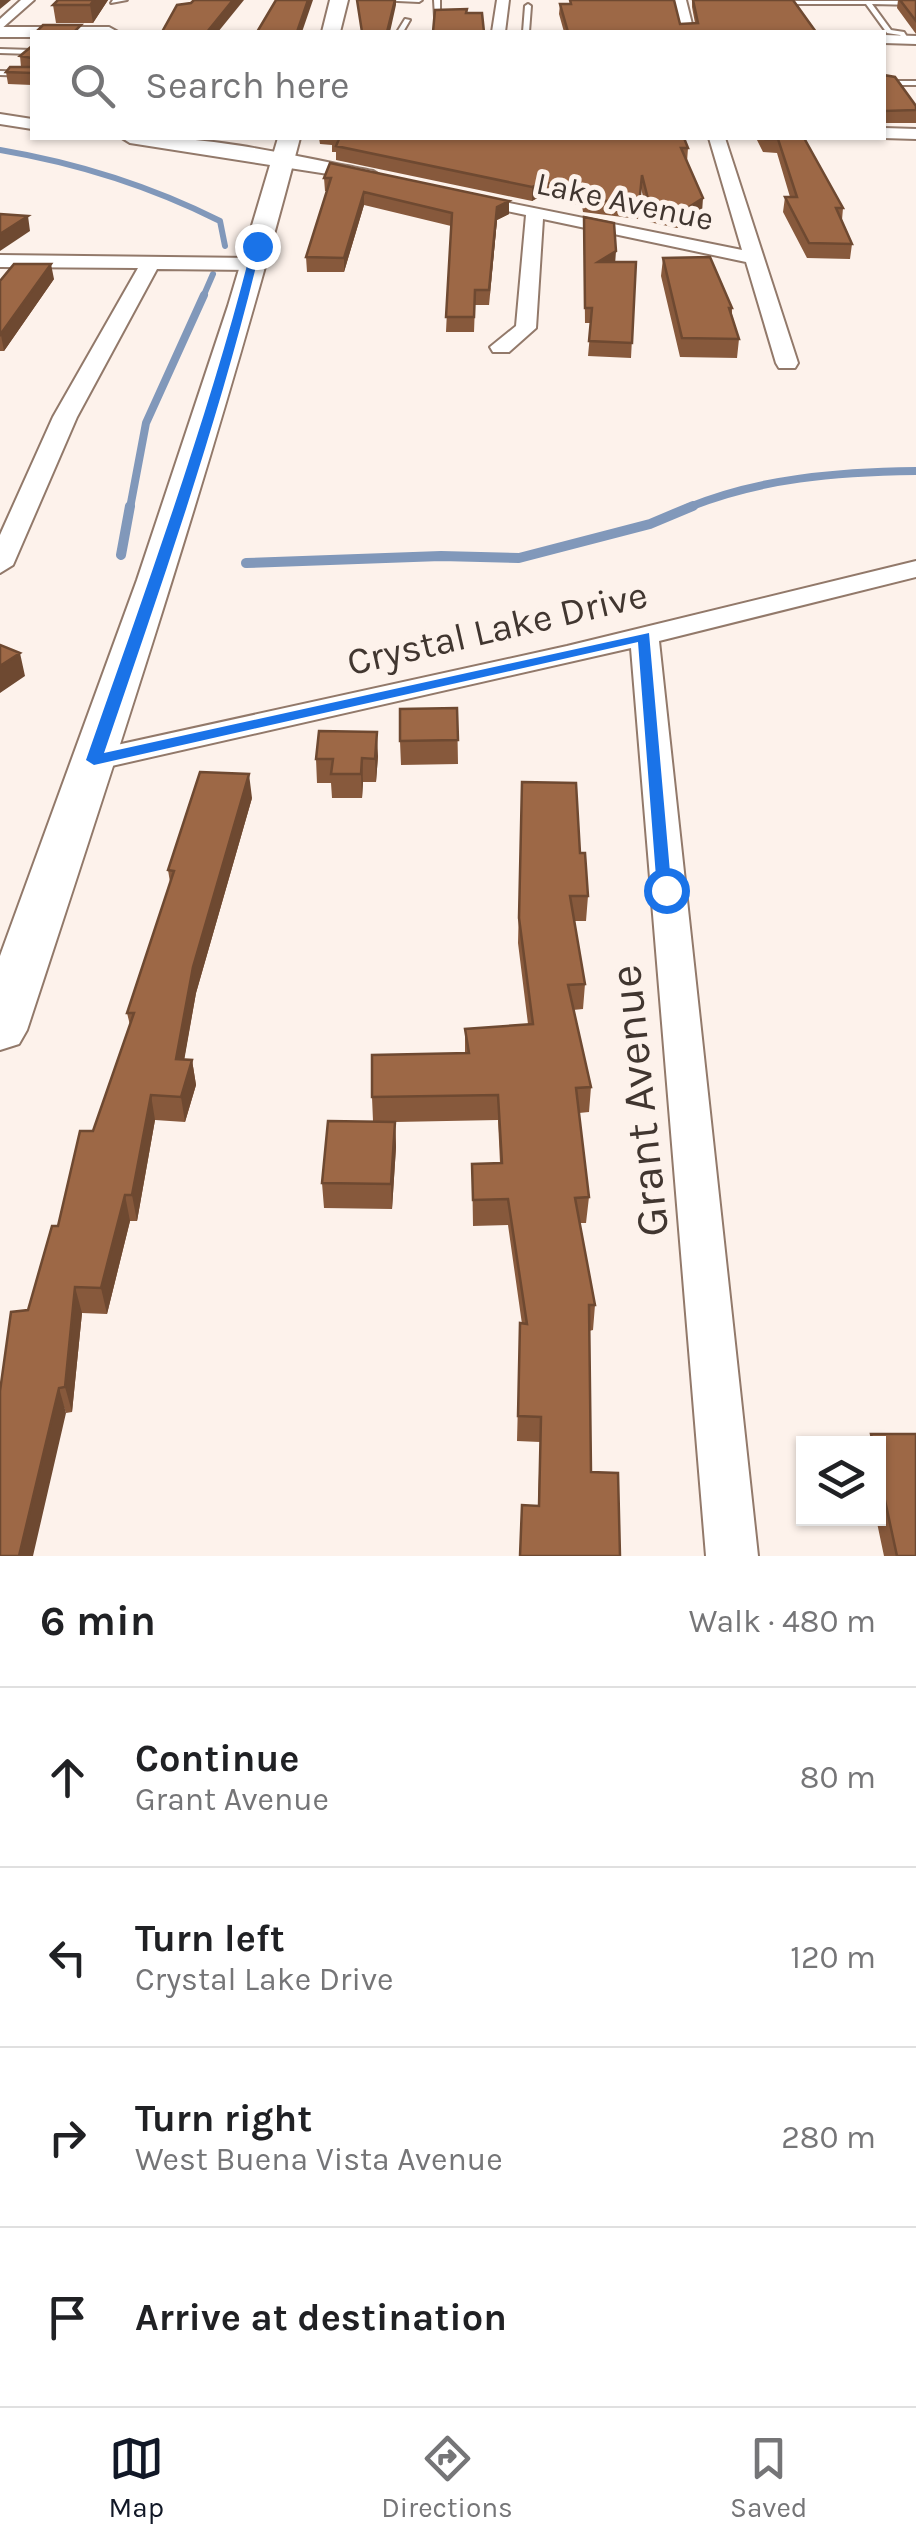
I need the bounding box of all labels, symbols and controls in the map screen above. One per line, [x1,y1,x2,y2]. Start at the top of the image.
search box [30,30,886,140]
icon: search [65,58,120,113]
text: Search here [145,63,349,108]
street label: Lake Avenue [533,165,717,238]
route end [235,224,281,270]
street label: Crystal Lake Drive [343,572,652,685]
route start [644,868,690,914]
street label: Grant Avenue [599,962,679,1239]
map controls [796,1436,886,1526]
button: layers [796,1436,886,1526]
text: 6 min [40,1596,156,1646]
text: Walk · 480 m [689,1603,876,1640]
text: Continue [135,1736,299,1781]
icon: ahead [40,1750,95,1805]
text: 80 m [800,1759,876,1796]
text: Grant Avenue [135,1781,329,1818]
text: Turn left [135,1916,285,1961]
icon: left [40,1930,95,1985]
text: 120 m [790,1939,876,1976]
text: Crystal Lake Drive [135,1961,393,1998]
text: Turn right [135,2096,312,2141]
icon: right [40,2110,95,2165]
text: 280 m [781,2119,876,2156]
text: West Buena Vista Avenue [135,2141,503,2178]
icon: arrive [40,2290,95,2345]
text: Arrive at destination [135,2295,507,2340]
tab: Map [109,2431,164,2524]
tab: Directions [381,2431,513,2524]
tab: Saved [730,2431,807,2524]

